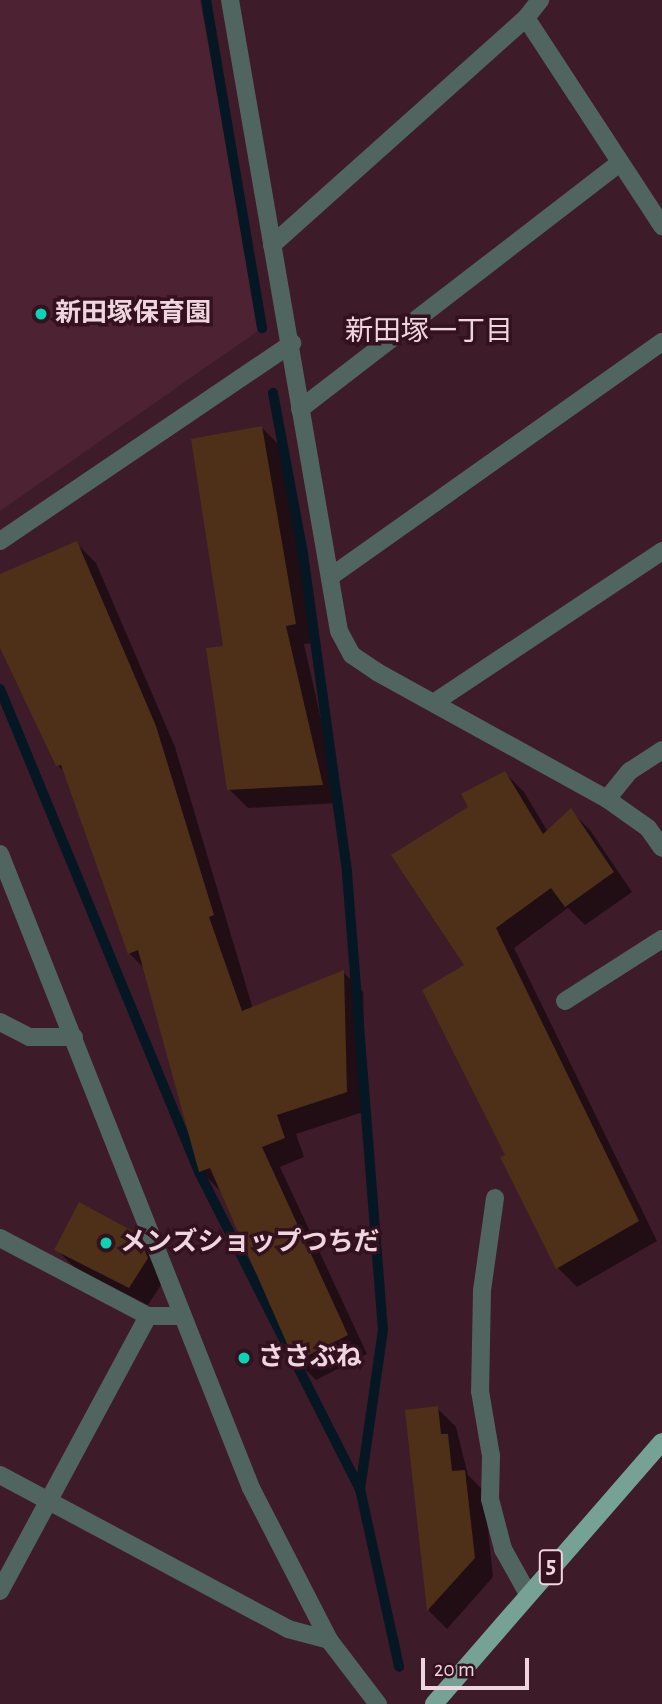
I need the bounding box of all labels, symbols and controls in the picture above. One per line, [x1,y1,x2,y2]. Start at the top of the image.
place label: 新田塚保育園 [55,298,211,330]
marker: 新田塚保育園 [33,306,49,322]
district label: 新田塚一丁目 [345,315,513,349]
place label: メンズショップつちだ [120,1227,380,1259]
marker: メンズショップつちだ [98,1235,114,1251]
place label: ささぶね [258,1342,362,1374]
marker: ささぶね [236,1350,252,1366]
road number: 5 [539,1546,563,1588]
scale bar [424,1644,532,1688]
text: 20 m [434,1659,475,1680]

